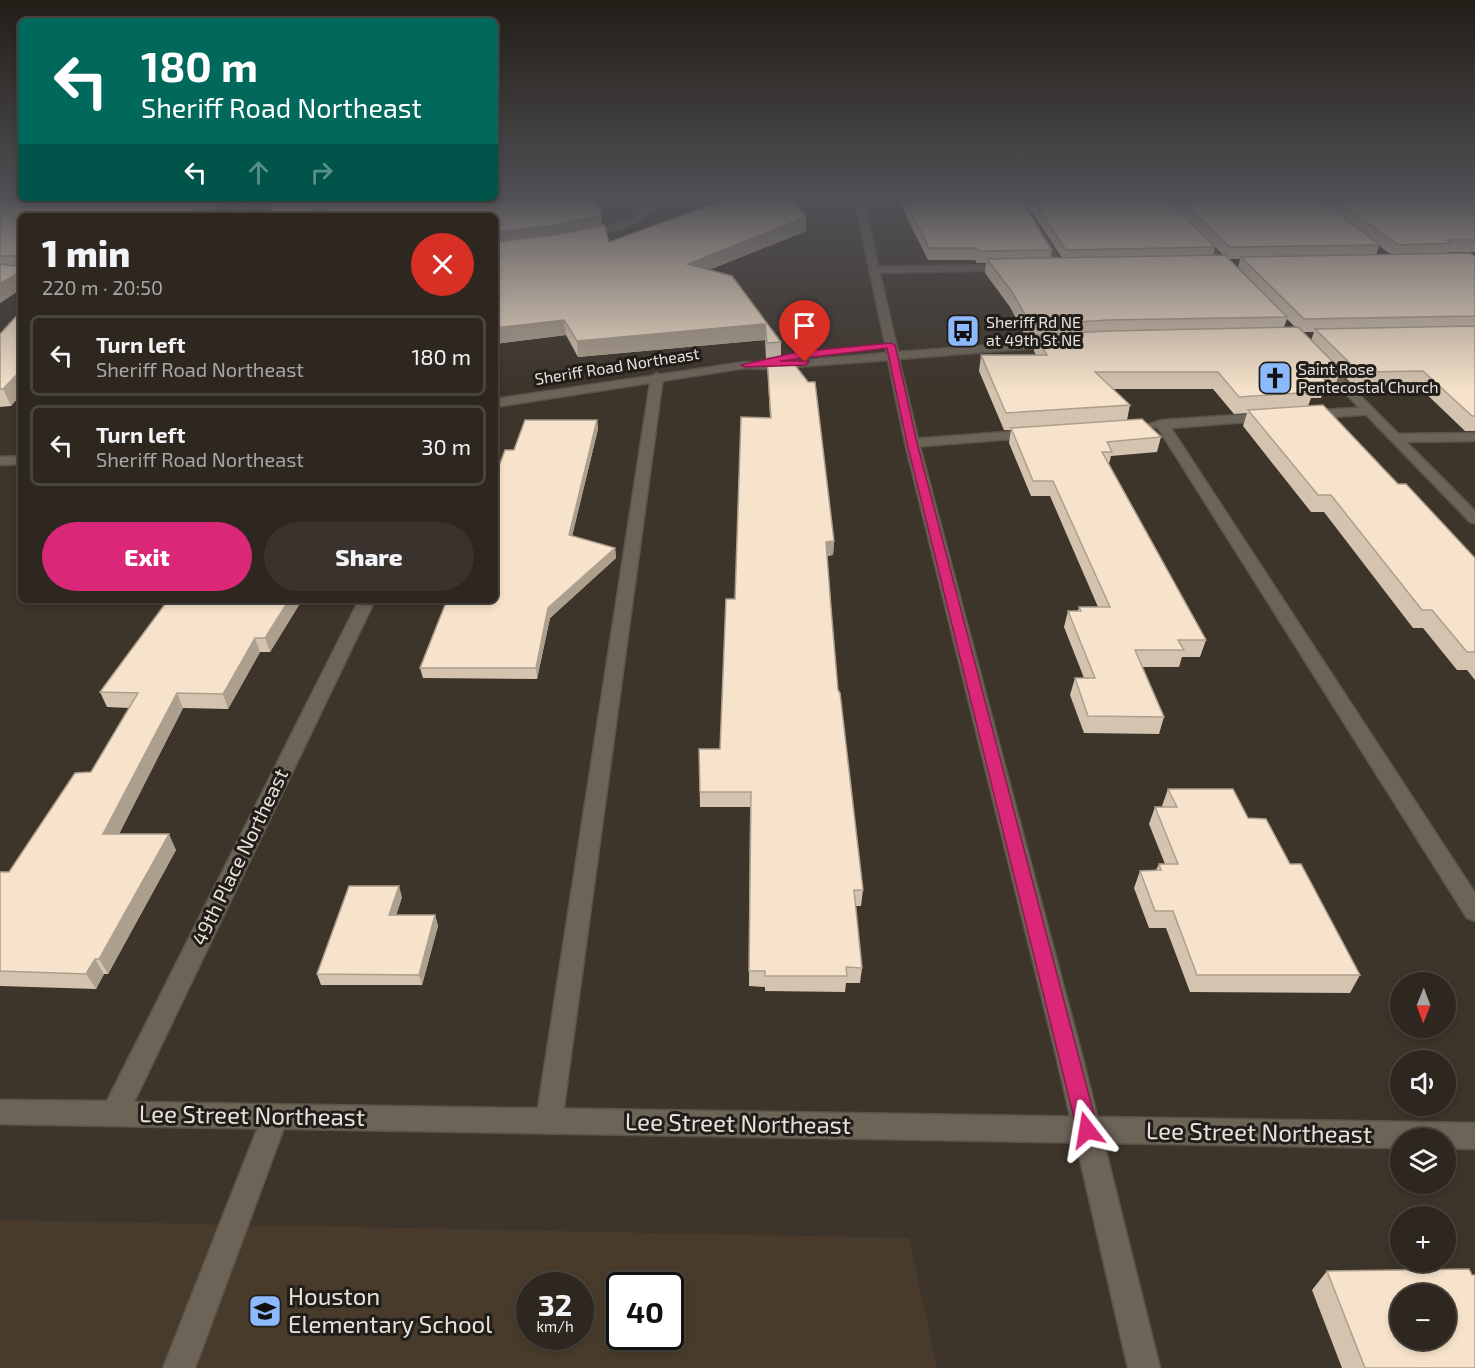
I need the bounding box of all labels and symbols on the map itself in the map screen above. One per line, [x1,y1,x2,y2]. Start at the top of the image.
pin [779,300,830,362]
place label: Sheriff Rd NE at 49th St NE [986,312,1081,349]
bus stop icon: Sheriff Rd NE at 49th St NE [945,313,981,349]
street label: Sheriff Road Northeast [533,343,701,388]
place label: Saint Rose Pentecostal Church [1298,359,1439,396]
church icon: Saint Rose Pentecostal Church [1257,360,1293,396]
street label: 49th Place Northeast [186,764,292,949]
north arrow [1390,972,1456,1038]
street label: Lee Street Northeast [139,1098,365,1131]
position arrow [1055,1098,1119,1162]
street label: Lee Street Northeast [625,1106,851,1139]
street label: Lee Street Northeast [1146,1115,1372,1148]
speed limit sign: 40 [606,1272,684,1350]
place label: Houston Elementary School [288,1281,492,1338]
school or university icon: Houston Elementary School [247,1293,283,1329]

